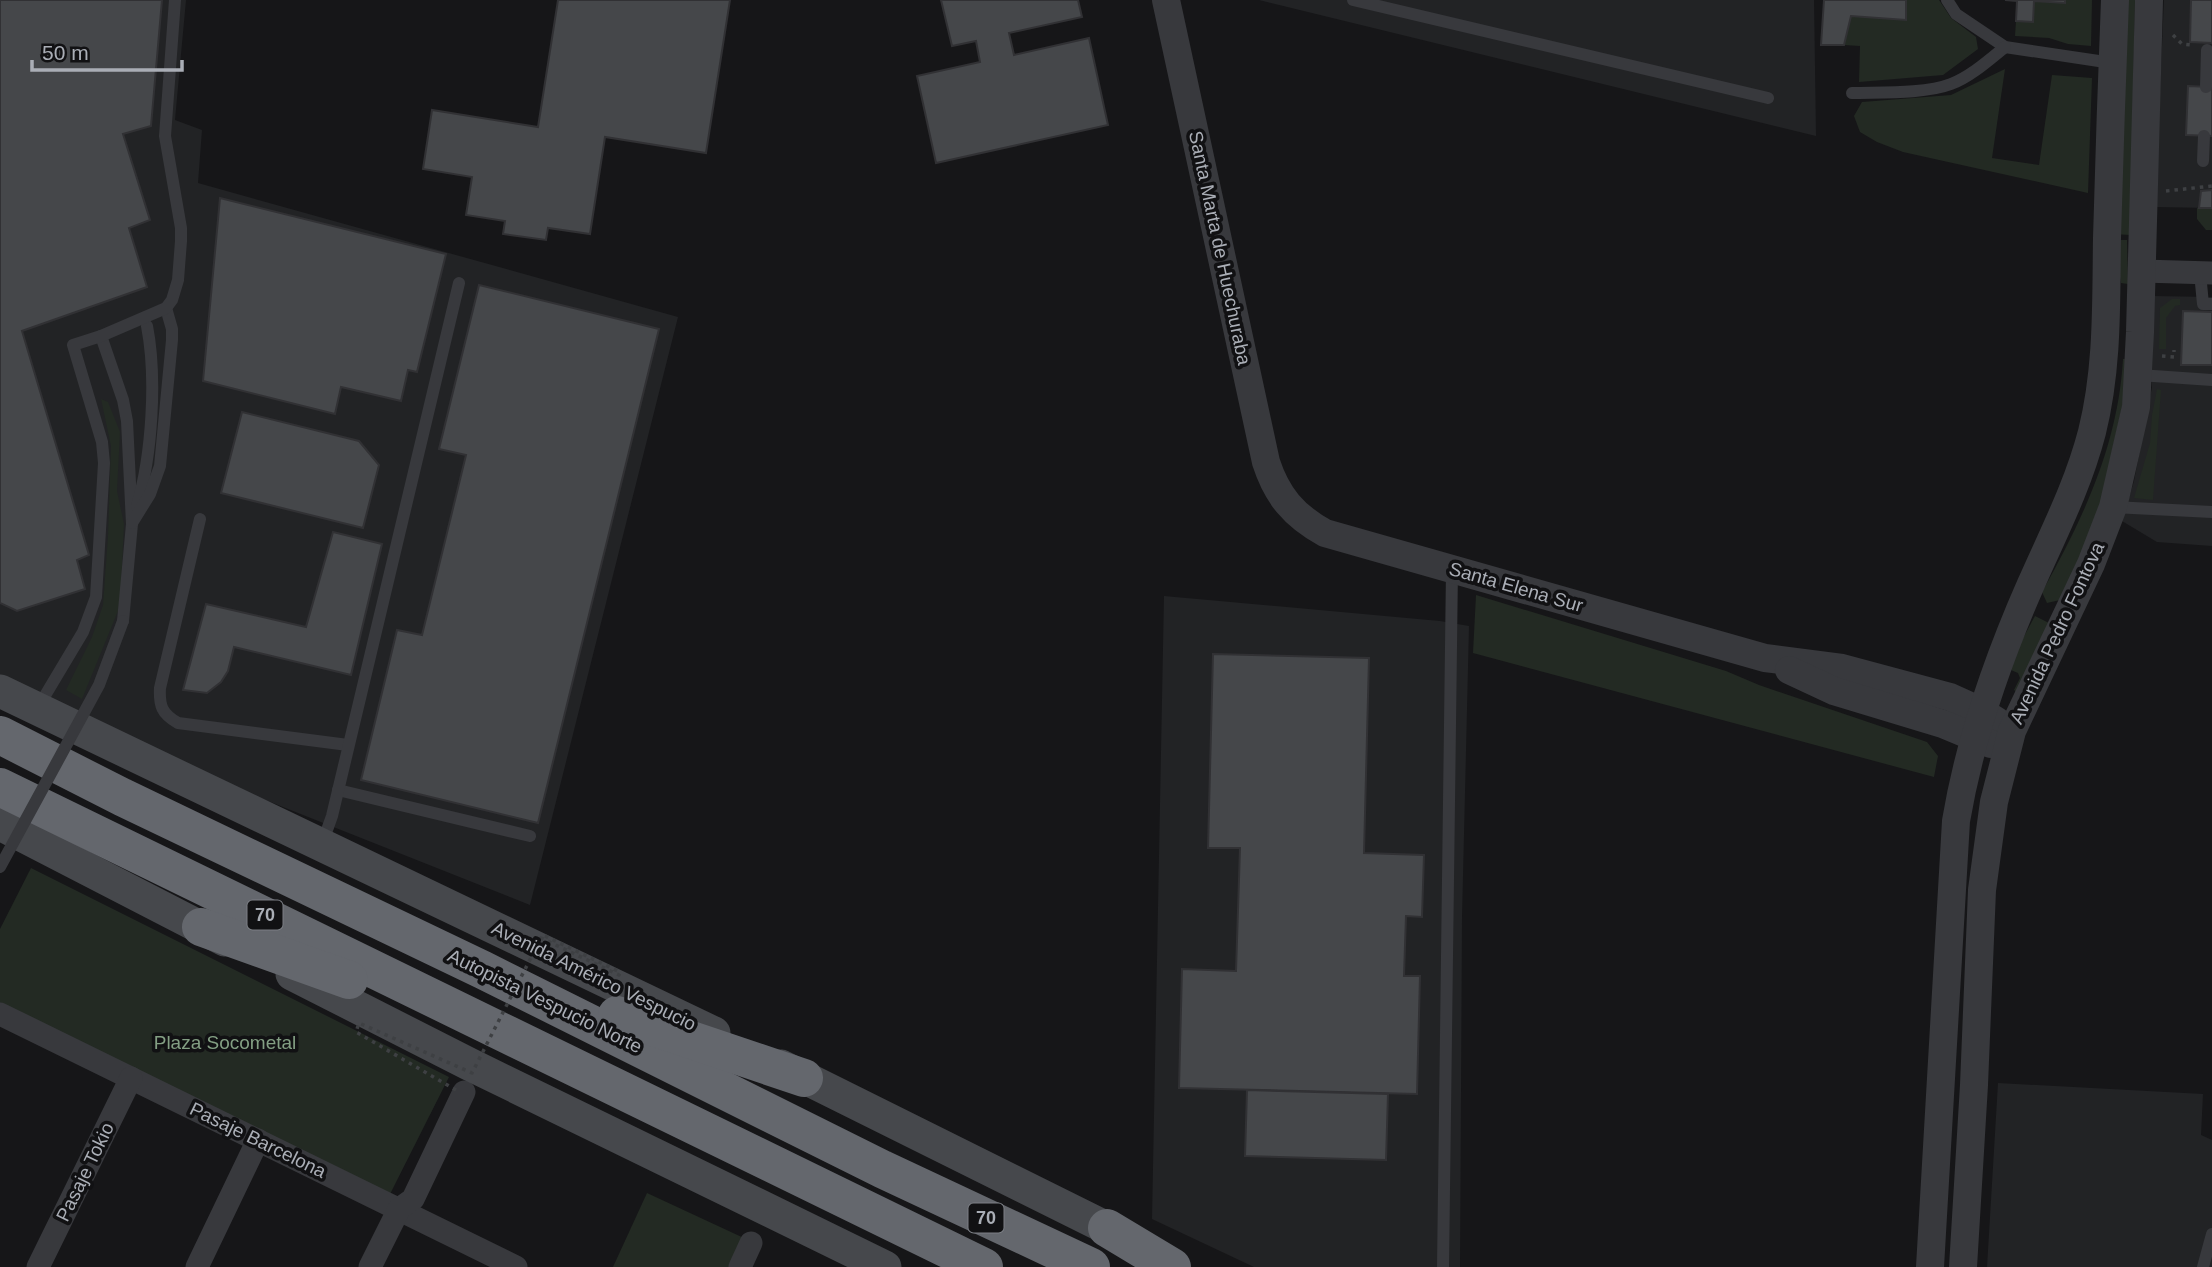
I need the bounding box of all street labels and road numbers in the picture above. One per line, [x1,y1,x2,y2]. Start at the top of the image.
street label: Santa Marta de Huechuraba [1185,129,1255,367]
street label: Avenida Pedro Fontova [2006,538,2109,727]
street label: Santa Elena Sur [1447,558,1586,616]
road number: 70 [247,900,282,930]
street label: Avenida Américo Vespucio [488,917,700,1035]
street label: Autopista Vespucio Norte [445,945,645,1057]
street label: Pasaje Barcelona [186,1098,330,1182]
street label: Pasaje Tokio [52,1119,118,1225]
road number: 70 [968,1204,1004,1232]

